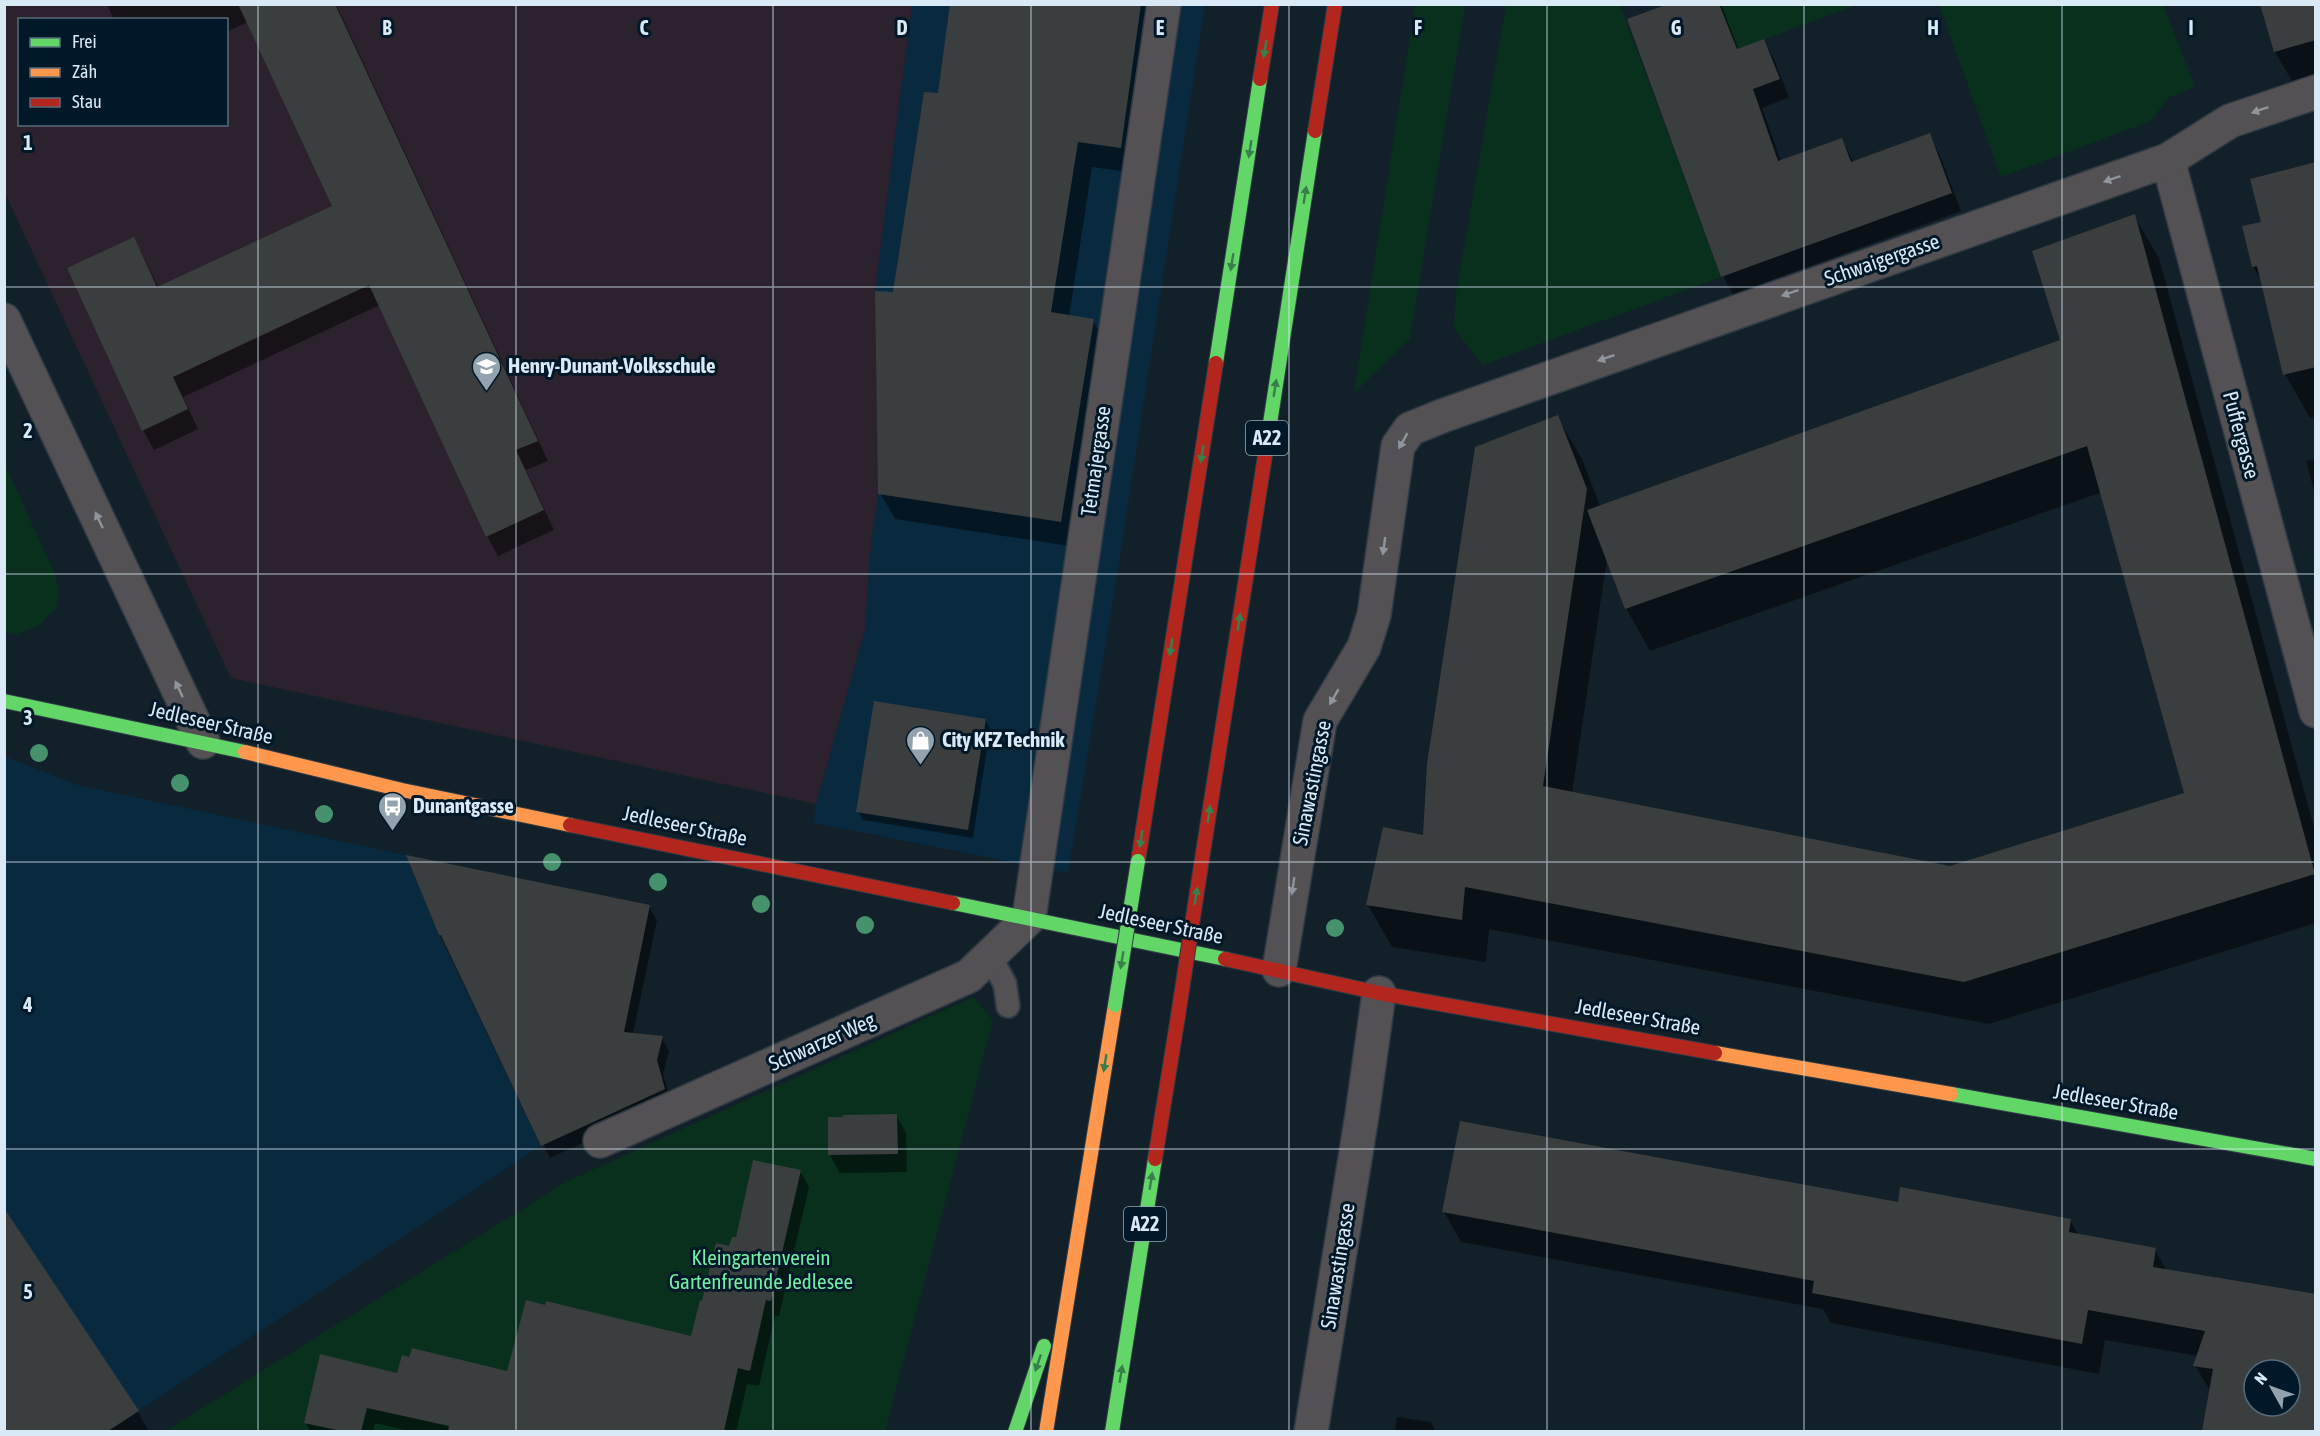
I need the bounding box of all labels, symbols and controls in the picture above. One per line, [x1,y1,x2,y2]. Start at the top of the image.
text: B [382,16,392,39]
text: C [640,16,649,39]
text: D [896,16,908,39]
text: E [1156,16,1165,39]
text: F [1414,16,1422,39]
text: G [1671,16,1682,39]
text: H [1927,16,1939,39]
text: I [2188,16,2194,39]
legend [18,18,228,126]
text: Frei [72,31,97,52]
one-way arrow [1260,40,1269,59]
text: Zäh [72,61,97,82]
text: Stau [72,91,102,112]
one-way arrow [2251,106,2269,116]
text: 1 [23,131,33,154]
one-way arrow [1245,140,1254,159]
one-way arrow [2103,175,2121,185]
one-way arrow [1301,185,1310,204]
street label: Schwaigergasse [1821,228,1942,290]
one-way arrow [1228,252,1237,271]
one-way arrow [1781,288,1799,298]
school or university icon: Henry-Dunant-Volksschule [471,350,503,392]
place label: Henry-Dunant-Volksschule [508,353,716,377]
one-way arrow [1597,353,1615,363]
one-way arrow [1271,378,1280,397]
street label: Puffergasse [2219,388,2265,481]
street label: Tetmajergasse [1075,404,1115,518]
text: 2 [23,419,33,442]
road number: A22 [1246,421,1288,455]
one-way arrow [1398,433,1408,450]
one-way arrow [1197,445,1206,464]
one-way arrow [94,512,103,529]
one-way arrow [1379,537,1388,556]
one-way arrow [1234,612,1243,631]
one-way arrow [1167,637,1176,656]
one-way arrow [174,680,183,697]
one-way arrow [1329,689,1339,706]
street label: Jedleseer Straße [147,696,275,748]
text: 3 [23,706,33,729]
street label: Sinawastingasse [1287,718,1335,847]
shop icon: City KFZ Technik [905,724,937,766]
place label: City KFZ Technik [942,727,1065,751]
bus stop icon: Dunantgasse [376,790,408,832]
place label: Dunantgasse [413,793,514,817]
street label: Jedleseer Straße [621,800,749,850]
one-way arrow [1204,805,1213,824]
one-way arrow [1136,830,1145,849]
one-way arrow [1289,877,1298,896]
one-way arrow [1192,887,1201,906]
street label: Jedleseer Straße [1097,898,1225,948]
one-way arrow [1117,951,1126,970]
text: 4 [22,993,33,1016]
street label: Jedleseer Straße [1574,993,1702,1039]
street label: Schwarzer Weg [765,1007,879,1075]
one-way arrow [1100,1053,1109,1072]
street label: Jedleseer Straße [2052,1078,2180,1124]
one-way arrow [1147,1172,1156,1191]
street label: Sinawastingasse [1315,1201,1359,1330]
road number: A22 [1124,1207,1166,1241]
park label: Kleingartenverein Gartenfreunde Jedlesee [669,1245,853,1293]
text: 5 [23,1280,33,1303]
one-way arrow [1033,1354,1043,1372]
north arrow [2242,1358,2302,1418]
one-way arrow [1116,1364,1125,1383]
text: N [2251,1369,2270,1388]

